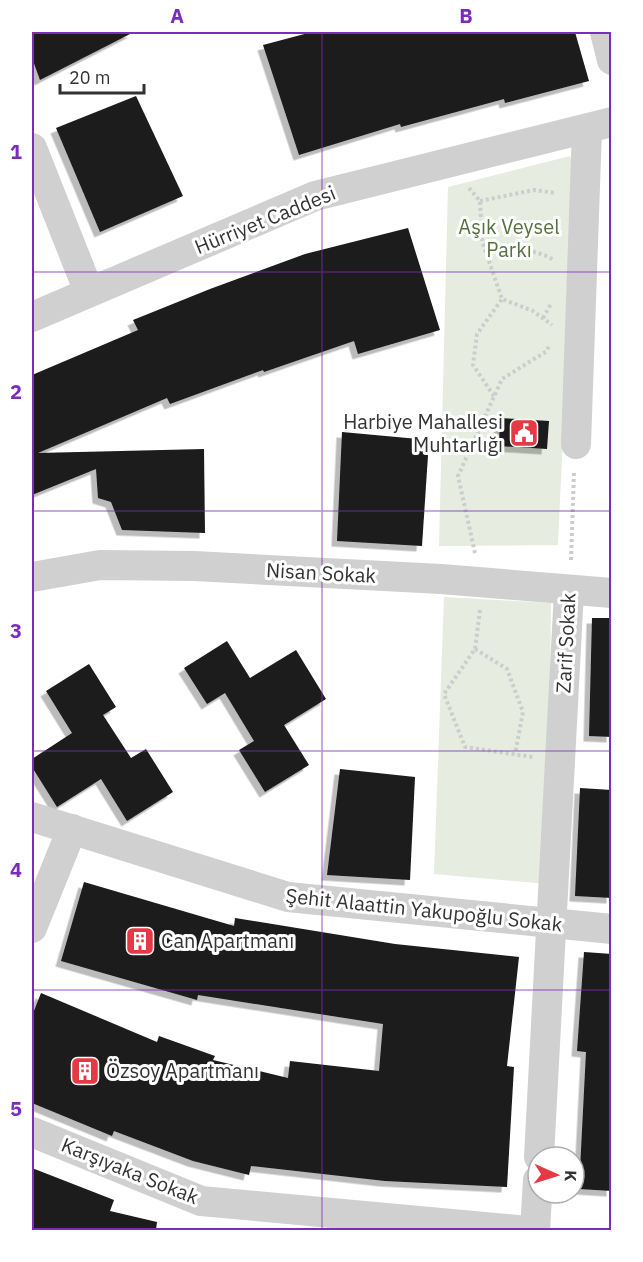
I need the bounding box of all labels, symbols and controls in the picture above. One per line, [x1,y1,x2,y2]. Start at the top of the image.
text: A [170,2,184,29]
text: B [459,2,473,29]
scale bar [60,57,144,95]
text: 20 m [69,66,111,89]
text: 1 [10,138,22,165]
street label: Hürriyet Caddesi [190,179,339,260]
park label: Aşık Veysel Parkı [458,213,560,263]
text: 2 [10,378,22,405]
place label: Harbiye Mahallesi Muhtarlığı [343,408,503,458]
public building icon: Harbiye Mahallesi Muhtarlığı [508,417,540,449]
street label: Nisan Sokak [265,556,377,589]
street label: Zarif Sokak [549,592,582,694]
text: 3 [10,617,22,644]
text: 4 [10,856,22,883]
street label: Şehit Alaattin Yakupoğlu Sokak [284,882,564,938]
building icon: Can Apartmanı [124,925,156,957]
place label: Can Apartmanı [161,927,294,954]
building icon: Özsoy Apartmanı [69,1055,101,1087]
place label: Özsoy Apartmanı [106,1057,259,1084]
text: 5 [10,1095,22,1122]
street label: Karşıyaka Sokak [58,1131,203,1211]
north arrow [526,1145,586,1205]
text: K [561,1170,581,1182]

